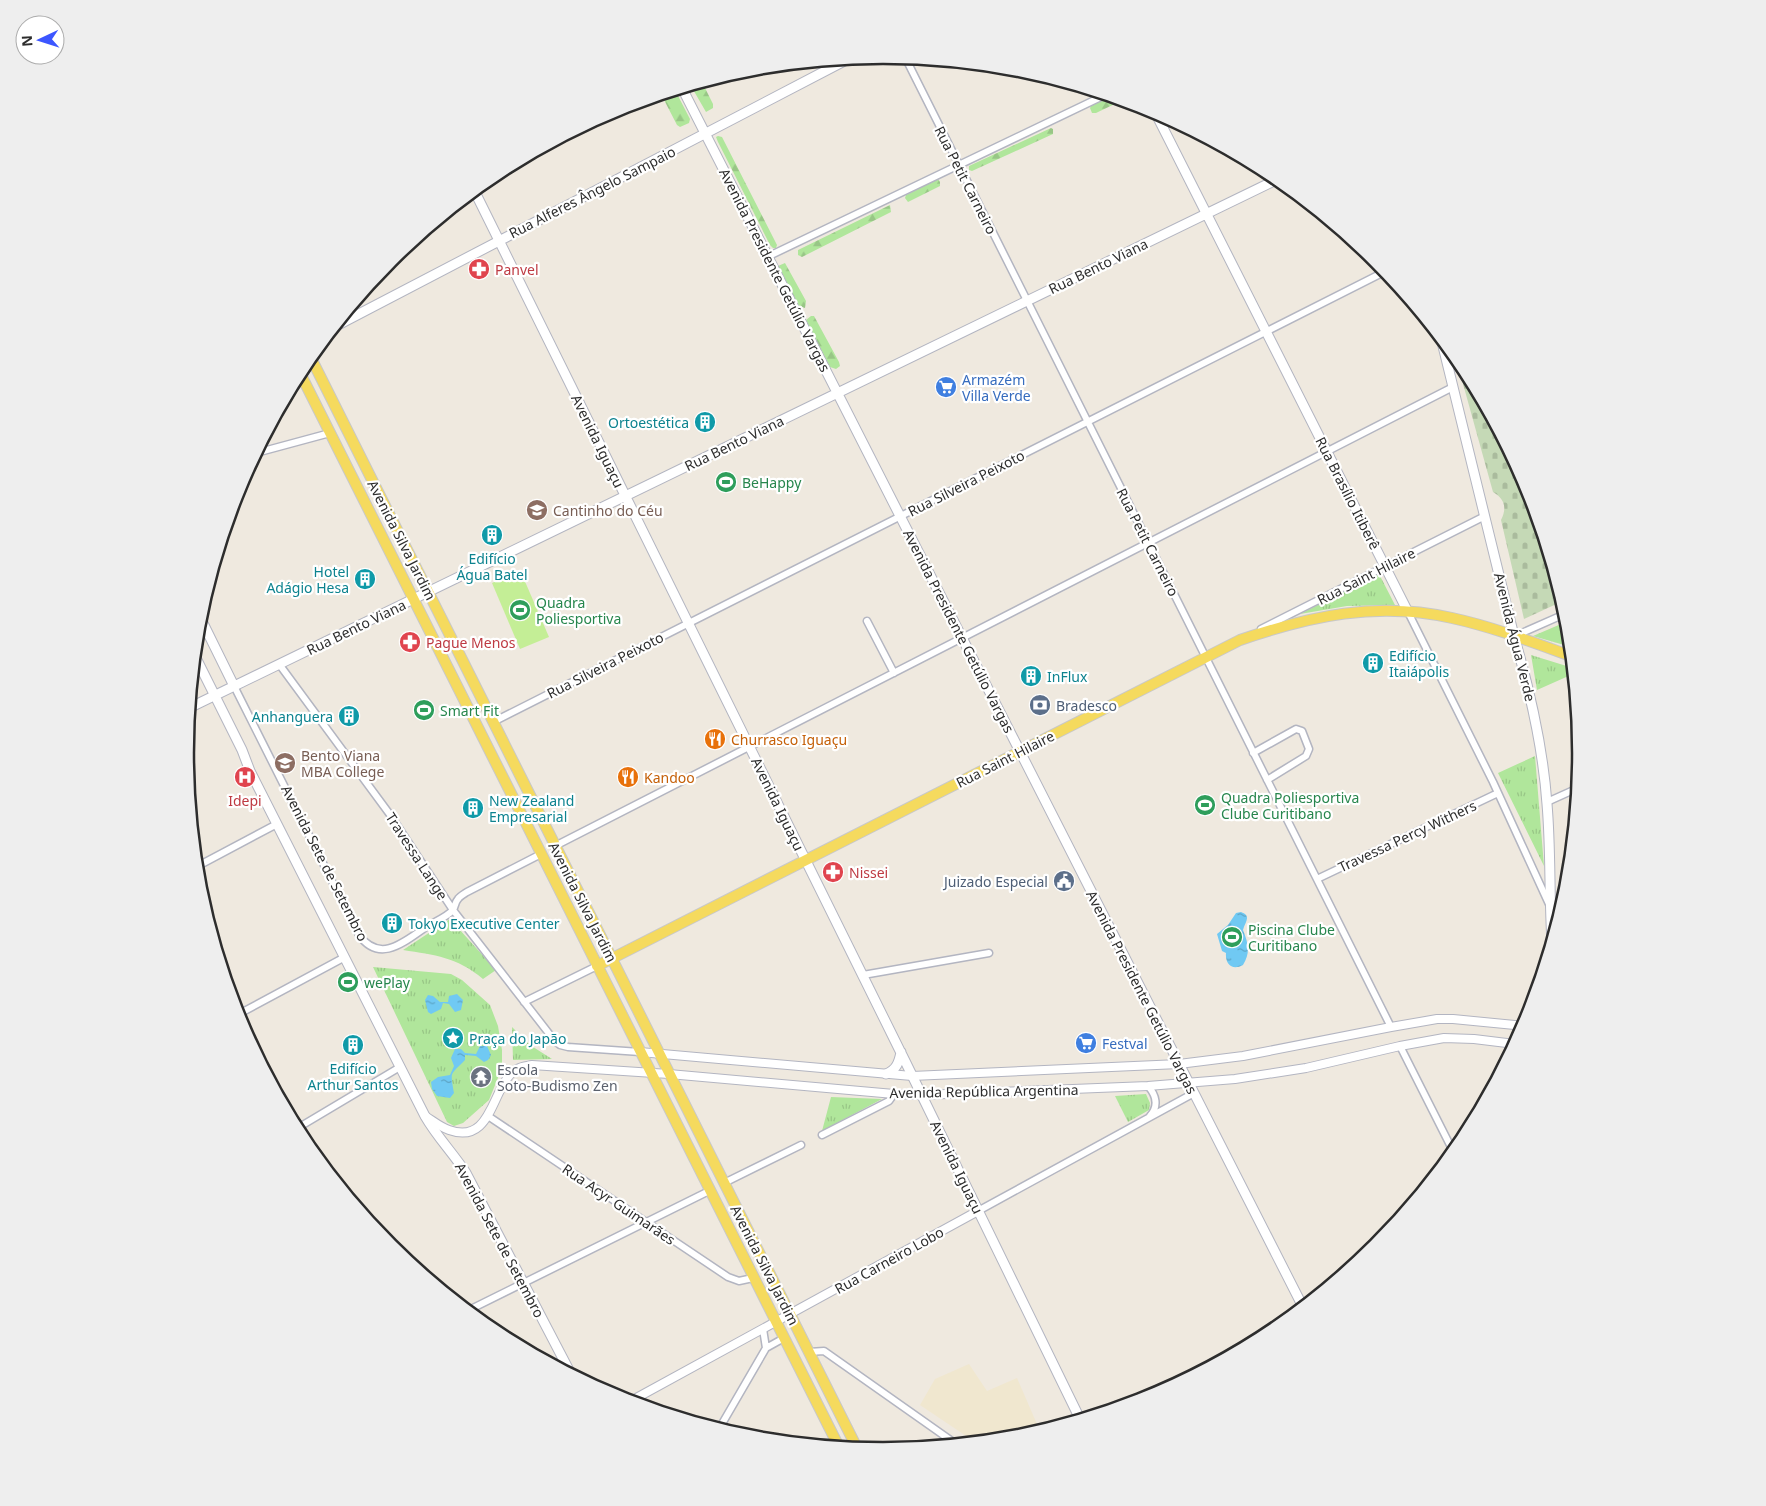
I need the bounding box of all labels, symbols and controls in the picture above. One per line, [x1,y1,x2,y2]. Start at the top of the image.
north arrow [15,15,65,65]
text: N [17,35,36,47]
street label: Rua Petit Carneiro [930,123,1002,237]
street label: Rua Alferes Ângelo Sampaio [505,142,679,242]
street label: Avenida Presidente Getúlio Vargas [715,165,835,375]
street label: Rua Bento Viana [1045,234,1151,298]
pharmacy icon: Panvel [467,257,491,281]
place label: Panvel [495,260,539,279]
place label: Armazém Villa Verde [962,370,1031,405]
supermarket icon: Armazém Villa Verde [934,375,958,399]
street label: Avenida Iguaçu [567,391,629,491]
building icon: Ortoestética [693,410,717,434]
street label: Rua Bento Viana [681,411,787,475]
place label: Ortoestética [608,413,689,432]
street label: Rua Brasílio Itiberê [1311,433,1385,553]
street label: Rua Silveira Peixoto [904,445,1028,521]
sports icon: BeHappy [714,470,738,494]
place label: BeHappy [742,473,802,492]
street label: Avenida Silva Jardim [363,477,441,603]
street label: Rua Petit Carneiro [1112,485,1184,599]
school or university icon: Cantinho do Céu [525,498,549,522]
place label: Cantinho do Céu [553,501,663,520]
building icon: Edifício Água Batel [480,523,504,547]
street label: Avenida Presidente Getúlio Vargas [899,526,1019,736]
street label: Rua Saint Hilaire [1314,543,1418,609]
place label: Edifício Água Batel [456,549,528,584]
place label: Hotel Adágio Hesa [266,562,349,597]
building icon: Hotel Adágio Hesa [353,567,377,591]
street label: Avenida Água Verde [1490,571,1540,703]
place label: Quadra Poliesportiva [536,593,621,628]
street label: Rua Bento Viana [303,595,409,659]
sports icon: Quadra Poliesportiva [508,598,532,622]
street label: Rua Silveira Peixoto [543,627,667,703]
pharmacy icon: Pague Menos [398,630,422,654]
place label: Pague Menos [426,633,516,652]
place label: Edifício Itaiápolis [1389,646,1449,681]
building icon: Edifício Itaiápolis [1361,651,1385,675]
building icon: InFlux [1019,664,1043,688]
place label: InFlux [1047,667,1088,686]
bank icon: Bradesco [1028,693,1052,717]
place label: Bradesco [1056,696,1117,715]
sports icon: Smart Fit [412,698,436,722]
place label: Smart Fit [440,701,499,720]
building icon: Anhanguera [337,704,361,728]
place label: Anhanguera [252,707,333,726]
street label: Rua Saint Hilaire [953,726,1057,792]
restaurant icon: Churrasco Iguaçu [703,727,727,751]
place label: Churrasco Iguaçu [731,730,847,749]
place label: Bento Viana MBA College [301,746,384,781]
school or university icon: Bento Viana MBA College [273,751,297,775]
street label: Avenida Iguaçu [747,754,809,854]
hospital icon: Idepi [233,765,257,789]
restaurant icon: Kandoo [616,765,640,789]
place label: Kandoo [644,768,695,787]
street label: Avenida Sete de Setembro [277,782,373,944]
place label: Quadra Poliesportiva Clube Curitibano [1221,788,1359,823]
place label: Idepi [228,791,262,810]
place label: New Zealand Empresarial [489,791,574,826]
sports icon: Quadra Poliesportiva Clube Curitibano [1193,793,1217,817]
street label: Travessa Percy Withers [1335,795,1479,876]
building icon: New Zealand Empresarial [461,796,485,820]
street label: Travessa Lange [382,809,452,903]
street label: Avenida Silva Jardim [544,839,622,965]
pharmacy icon: Nissei [821,860,845,884]
place label: Nissei [849,863,888,882]
public building icon: Juizado Especial [1052,869,1076,893]
place label: Juizado Especial [942,872,1048,891]
street label: Avenida Presidente Getúlio Vargas [1082,887,1202,1097]
building icon: Tokyo Executive Center [380,911,404,935]
place label: Tokyo Executive Center [408,914,560,933]
place label: Piscina Clube Curitibano [1248,920,1335,955]
sports icon: Piscina Clube Curitibano [1220,925,1244,949]
sports icon: wePlay [336,970,360,994]
place label: wePlay [364,973,411,992]
place icon: Praça do Japão [441,1026,465,1050]
place label: Praça do Japão [469,1029,566,1048]
supermarket icon: Festval [1074,1031,1098,1055]
building icon: Edifício Arthur Santos [341,1033,365,1057]
place label: Festval [1102,1034,1148,1053]
place label: Edifício Arthur Santos [308,1059,399,1094]
place label: Escola Soto-Budismo Zen [497,1060,618,1095]
temple icon: Escola Soto-Budismo Zen [469,1065,493,1089]
street label: Avenida República Argentina [889,1080,1079,1102]
street label: Avenida Iguaçu [926,1117,988,1217]
street label: Avenida Sete de Setembro [451,1159,549,1321]
street label: Rua Acyr Guimarães [559,1159,679,1249]
street label: Avenida Silva Jardim [726,1202,804,1328]
street label: Rua Carneiro Lobo [831,1222,947,1298]

